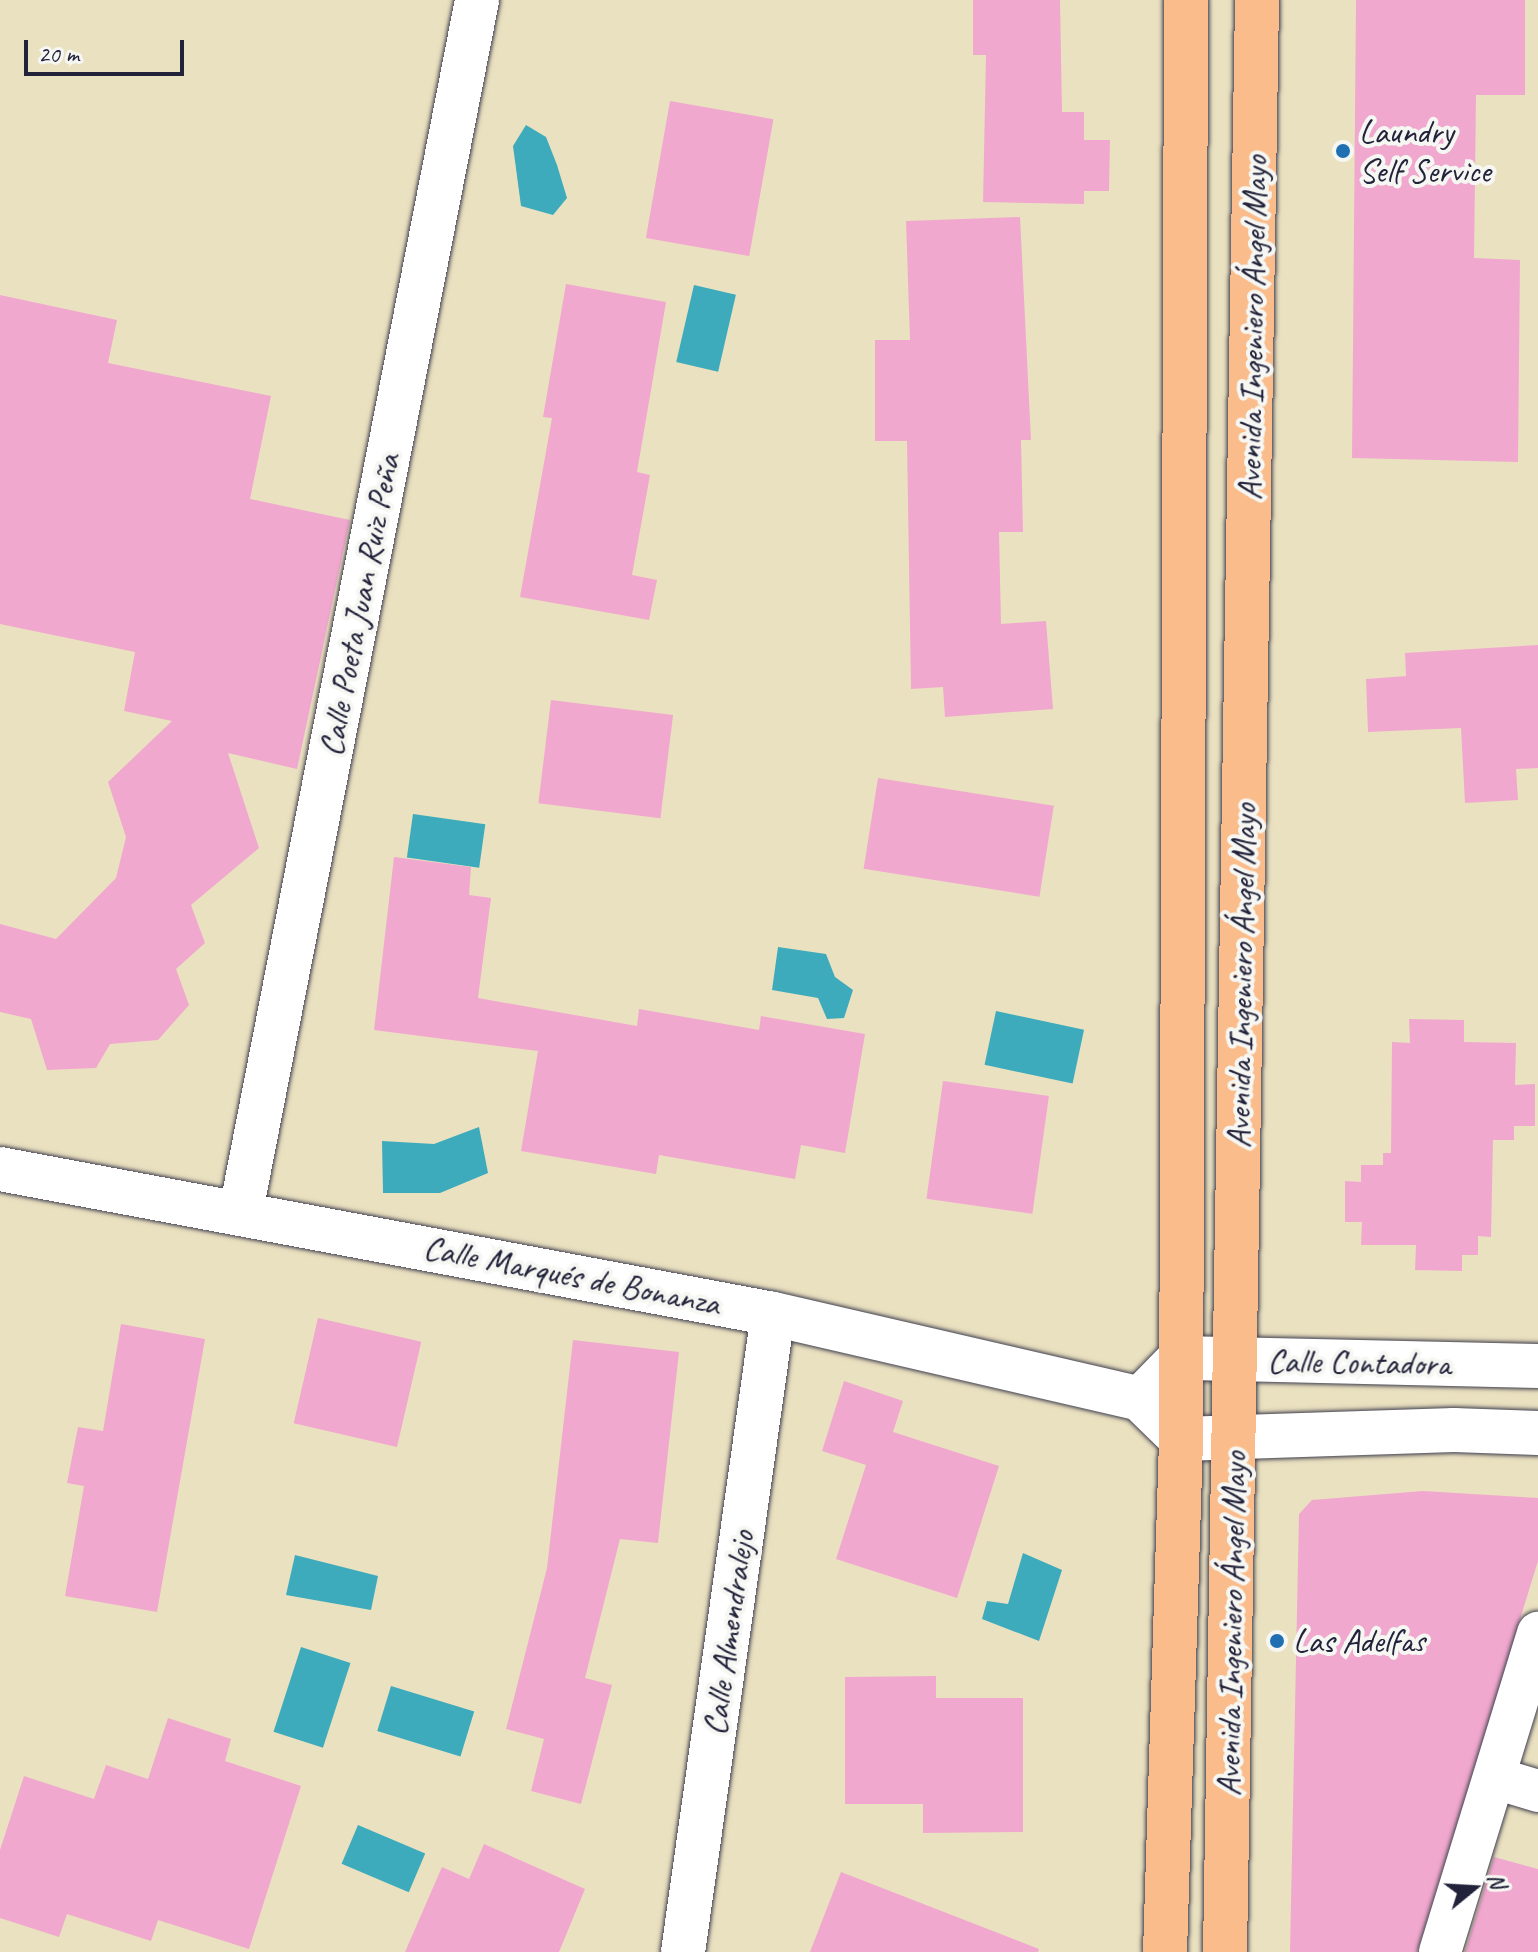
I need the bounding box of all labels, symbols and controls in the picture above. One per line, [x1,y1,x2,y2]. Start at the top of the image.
scale bar [28,24,188,74]
text: 20 m [38,39,79,69]
place label: Laundry Self Service [1359,111,1491,190]
marker: Laundry Self Service [1334,142,1352,160]
street label: Avenida Ingeniero Ángel Mayo [1229,155,1275,501]
street label: Calle Poeta Juan Ruiz Peña [310,452,408,758]
street label: Avenida Ingeniero Ángel Mayo [1218,803,1264,1149]
street label: Calle Marqués de Bonanza [421,1226,723,1324]
street label: Calle Contadora [1268,1340,1450,1384]
street label: Avenida Ingeniero Ángel Mayo [1208,1451,1254,1797]
street label: Calle Almendralejo [693,1528,763,1738]
place label: Las Adelfas [1293,1621,1425,1661]
marker: Las Adelfas [1268,1632,1286,1650]
north arrow [1434,1848,1514,1928]
text: N [1481,1870,1512,1891]

